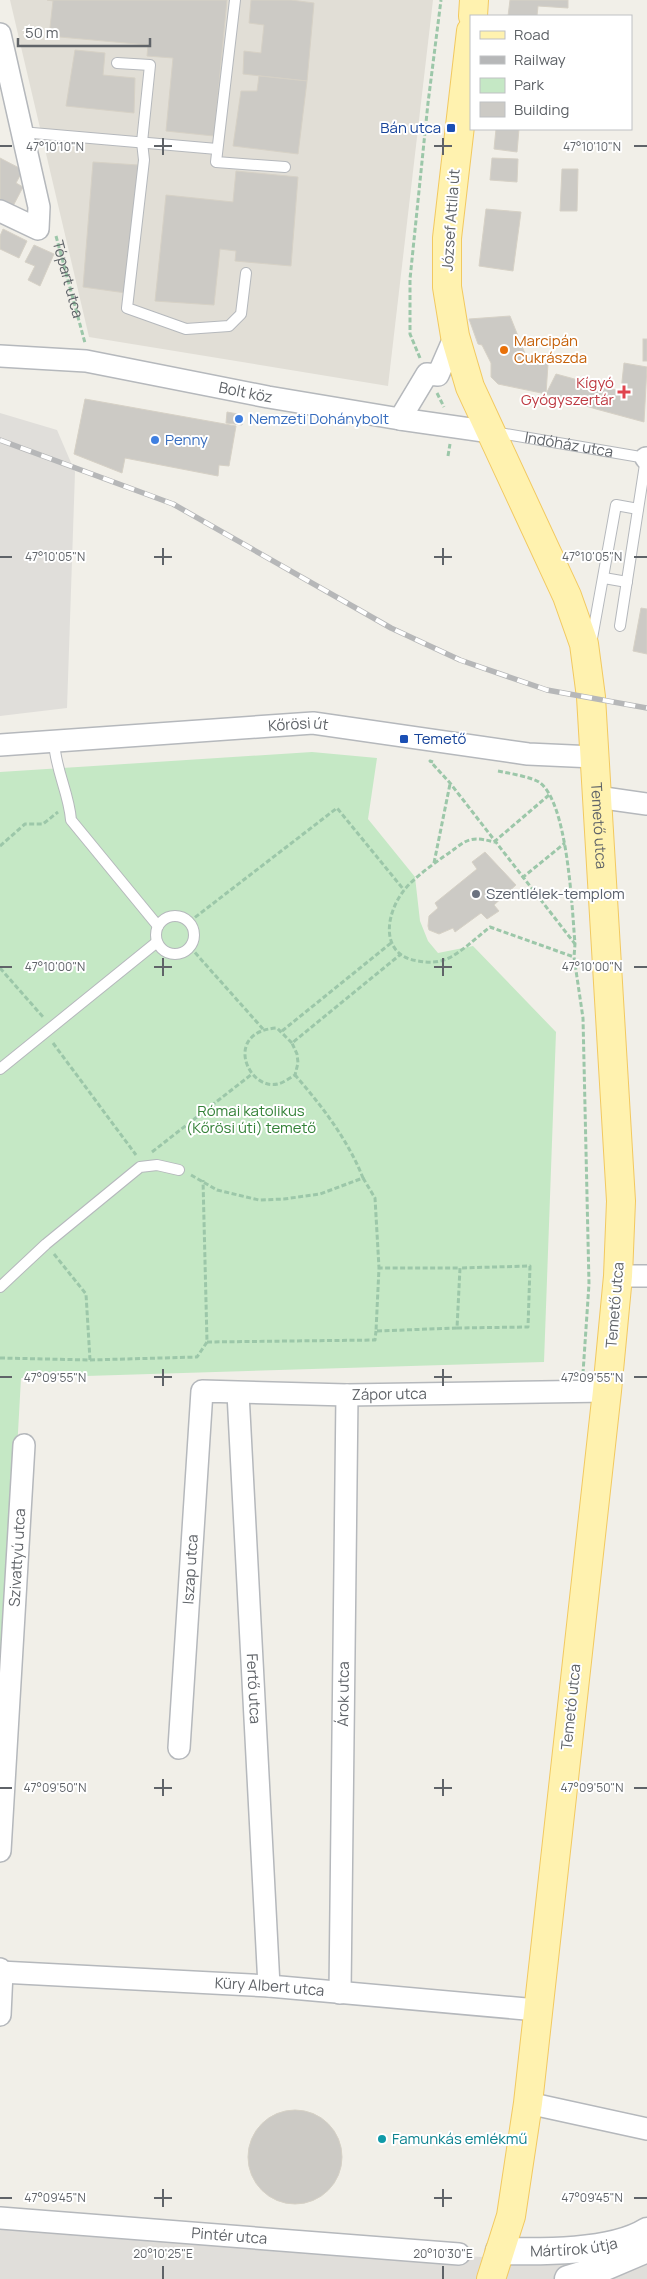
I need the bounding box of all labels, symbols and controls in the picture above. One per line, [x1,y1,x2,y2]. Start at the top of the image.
scale bar [18,15,150,47]
legend [470,15,632,130]
text: 50 m [25,22,59,43]
text: Road [514,24,550,45]
text: Railway [514,49,566,70]
text: Park [514,74,544,95]
text: Building [514,99,569,120]
place label: Bán utca [380,117,441,138]
marker: Bán utca [445,122,457,134]
text: 47°10'10"N [26,138,84,155]
text: 47°10'10"N [563,138,621,155]
street label: József Attila út [436,168,465,272]
street label: Tópart utca [48,238,89,320]
place label: Marcipán Cukrászda [514,330,587,368]
marker: Marcipán Cukrászda [498,344,510,356]
place label: Kígyó Gyógyszertár [521,372,615,410]
street label: Bolt köz [217,377,274,408]
marker: Kígyó Gyógyszertár [618,386,630,398]
place label: Nemzeti Dohánybolt [249,408,389,429]
marker: Nemzeti Dohánybolt [233,413,245,425]
street label: Indóház utca [523,426,615,462]
place label: Penny [165,429,208,450]
marker: Penny [149,434,161,446]
text: 47°10'05"N [25,548,85,565]
text: 47°10'05"N [562,548,622,565]
street label: Kőrösi út [267,712,330,736]
place label: Temető [414,728,466,749]
marker: Temető [398,733,410,745]
street label: Temető utca [586,782,612,870]
place label: Szentlélek-templom [486,883,625,904]
marker: Szentlélek-templom [470,888,482,900]
text: 47°10'00"N [25,958,85,975]
text: 47°10'00"N [562,958,622,975]
park label: Római katolikus (Kőrösi úti) temető [186,1100,316,1138]
street label: Temető utca [600,1261,629,1349]
text: 47°09'55"N [24,1369,86,1386]
text: 47°09'55"N [561,1369,623,1386]
street label: Zápor utca [352,1383,427,1405]
street label: Szivattyú utca [3,1508,30,1607]
street label: Iszap utca [177,1534,203,1605]
street label: Fertő utca [242,1653,266,1724]
street label: Árok utca [332,1661,354,1727]
street label: Temető utca [556,1663,585,1751]
text: 47°09'50"N [24,1779,87,1796]
text: 47°09'50"N [561,1779,624,1796]
street label: Küry Albert utca [214,1972,325,2001]
place label: Famunkás emlékmű [392,2128,527,2149]
marker: Famunkás emlékmű [376,2133,388,2145]
text: 47°09'45"N [24,2189,86,2206]
text: 47°09'45"N [561,2189,623,2206]
street label: Pintér utca [191,2222,268,2249]
street label: Mártírok útja [530,2232,619,2261]
text: 20°10'25"E [133,2245,193,2262]
text: 20°10'30"E [413,2245,473,2262]

